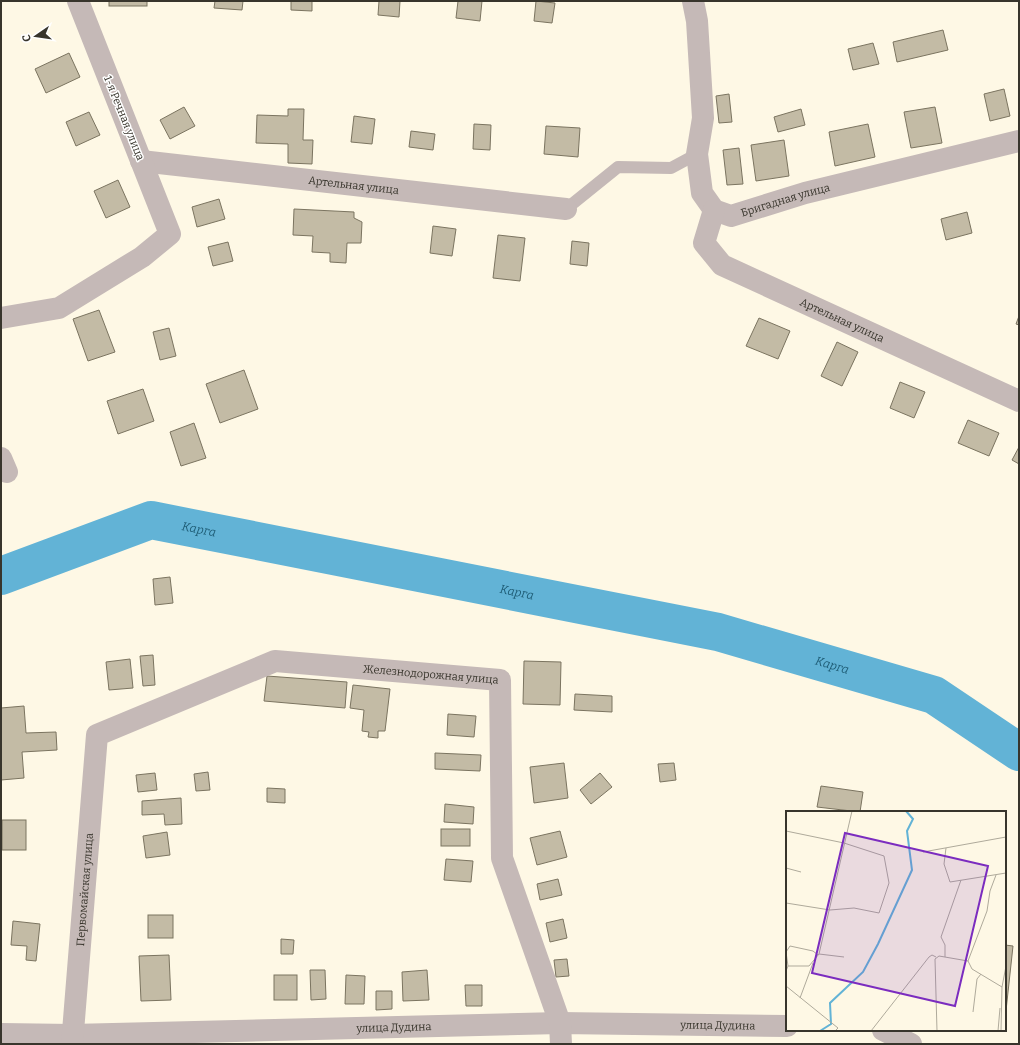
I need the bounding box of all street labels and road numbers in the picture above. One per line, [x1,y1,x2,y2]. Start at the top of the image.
street label: 1-я Речная улица [101,74,147,162]
street label: Артельная улица [308,173,400,197]
street label: Бригадная улица [739,181,831,219]
street label: Артельная улица [798,295,886,345]
street label: Железнодорожная улица [362,662,499,686]
street label: Первомайская улица [73,832,96,947]
street label: улица Дудина [679,1018,755,1032]
street label: улица Дудина [355,1020,432,1035]

